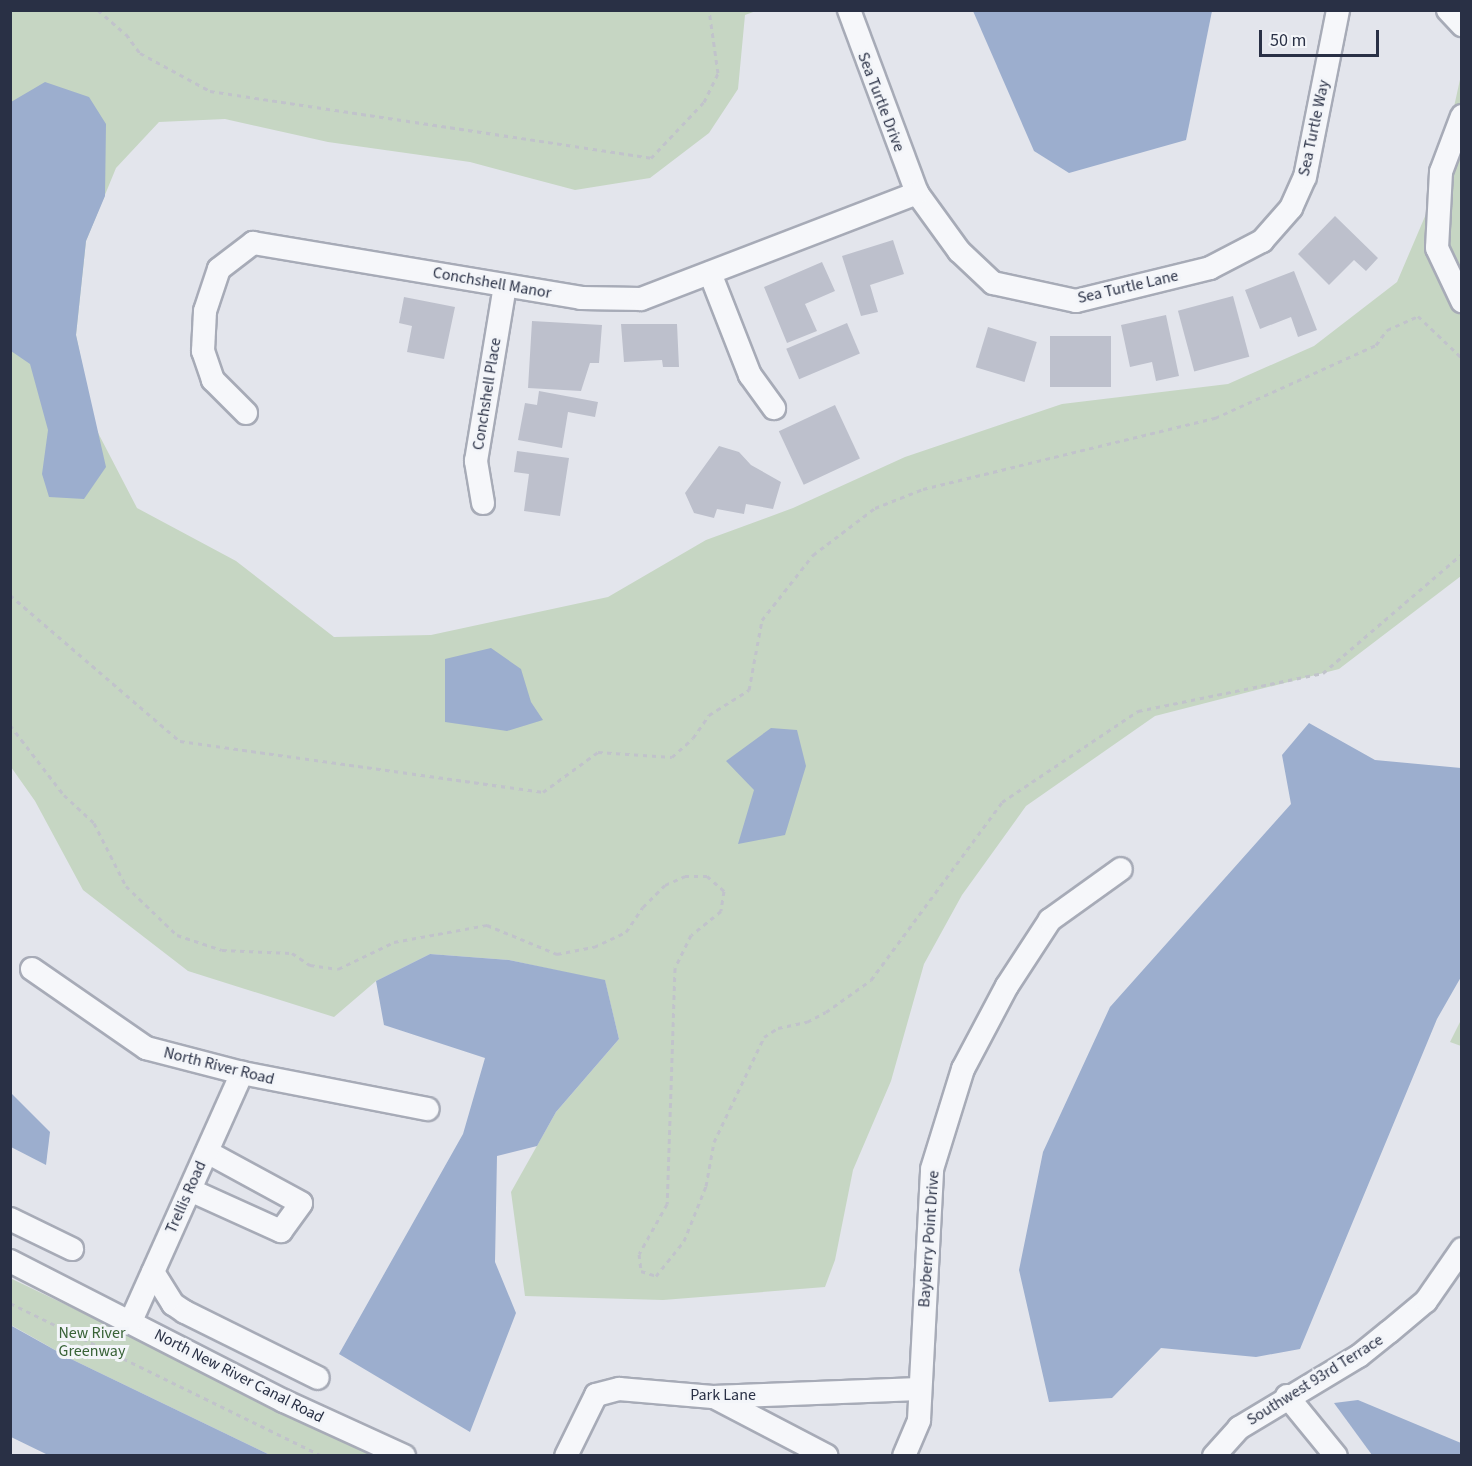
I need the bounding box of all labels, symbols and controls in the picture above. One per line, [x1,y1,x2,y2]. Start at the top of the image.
scale bar [1262,18,1382,56]
text: 50 m [1270,28,1306,53]
street label: Sea Turtle Drive [853,50,909,154]
street label: Sea Turtle Way [1294,78,1334,178]
street label: Conchshell Manor [431,263,553,303]
street label: Sea Turtle Lane [1076,266,1180,308]
street label: Conchshell Place [469,337,505,451]
street label: North River Road [162,1043,276,1089]
street label: Trellis Road [161,1158,211,1236]
street label: Bayberry Point Drive [915,1170,943,1308]
park label: New River Greenway [58,1323,126,1361]
street label: North New River Canal Road [151,1325,327,1427]
street label: Southwest 93rd Terrace [1243,1330,1387,1430]
street label: Park Lane [690,1385,756,1405]

